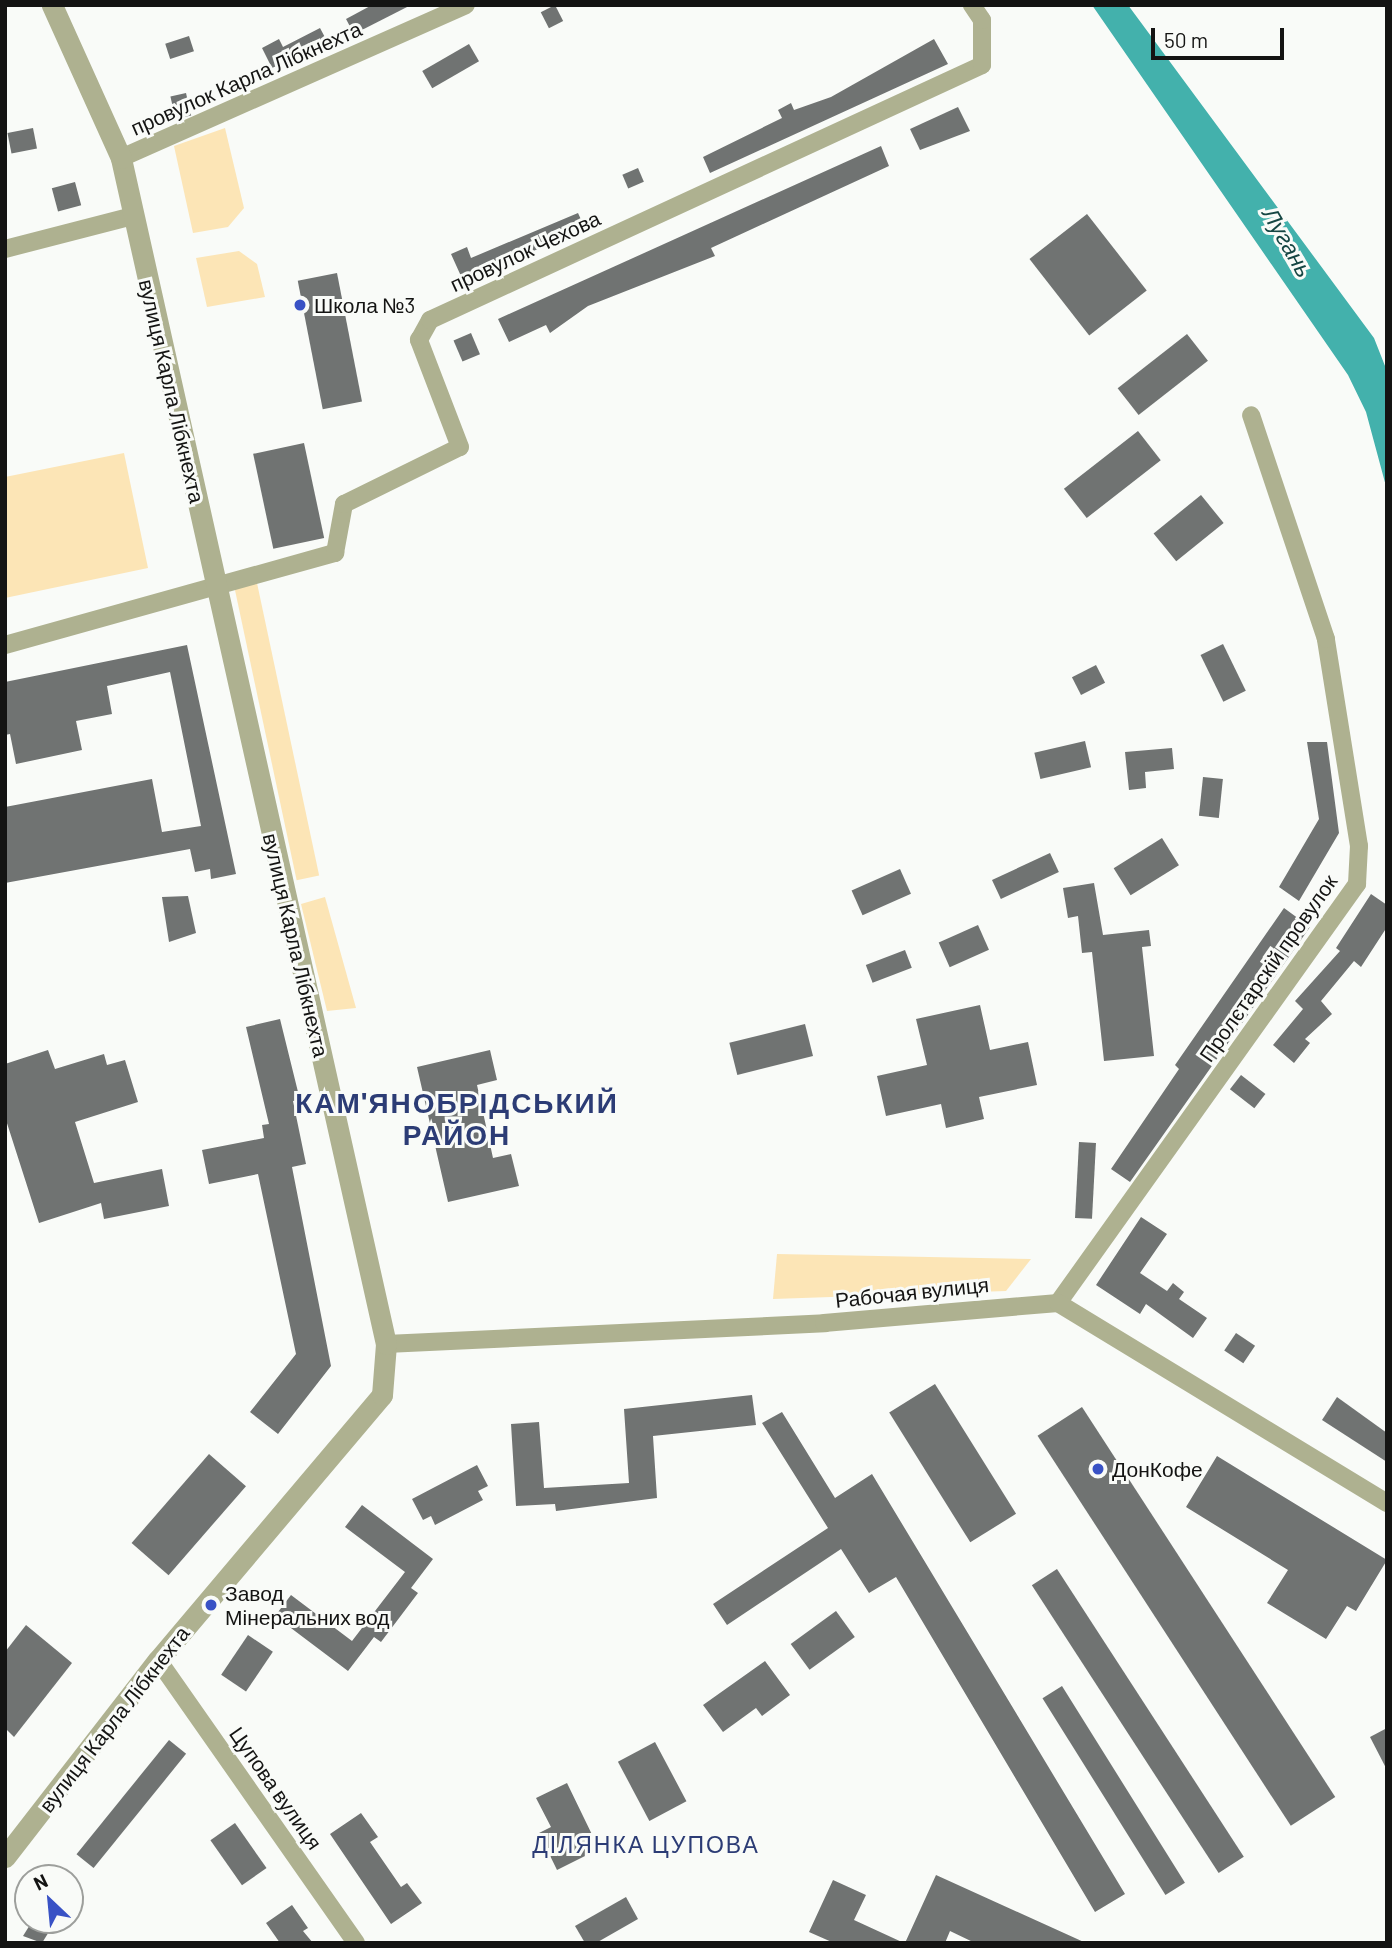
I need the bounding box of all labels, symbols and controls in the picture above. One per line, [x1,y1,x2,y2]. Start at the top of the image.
scale bar [1154,14,1287,58]
street label: провулок Карла Лібкнехта [127,16,365,140]
text: 50 m [1164,27,1208,52]
water label: Лугань [1257,202,1319,282]
street label: провулок Чехова [446,205,604,297]
street label: вулиця Карла Лібкнехта [134,277,210,505]
place label: Школа №3 [314,292,415,318]
marker: Школа №3 [292,297,308,313]
street label: вулиця Карла Лібкнехта [258,831,334,1059]
street label: Пролєтарскій провулок [1194,870,1342,1066]
district label: КАМ'ЯНОБРІДСЬКИЙ РАЙОН [297,1085,617,1151]
street label: Рабочая вулиця [834,1271,990,1313]
place label: ДонКофе [1112,1456,1203,1482]
marker: ДонКофе [1090,1461,1106,1477]
place label: Завод Мінеральних вод [225,1580,389,1630]
marker: Завод Мінеральних вод [203,1597,219,1613]
street label: вулиця Карла Лібкнехта [34,1621,194,1817]
street label: Цупова вулиця [224,1722,328,1854]
district label: ДІЛЯНКА ЦУПОВА [534,1830,758,1858]
north arrow [14,1864,84,1934]
text: N [30,1868,51,1895]

